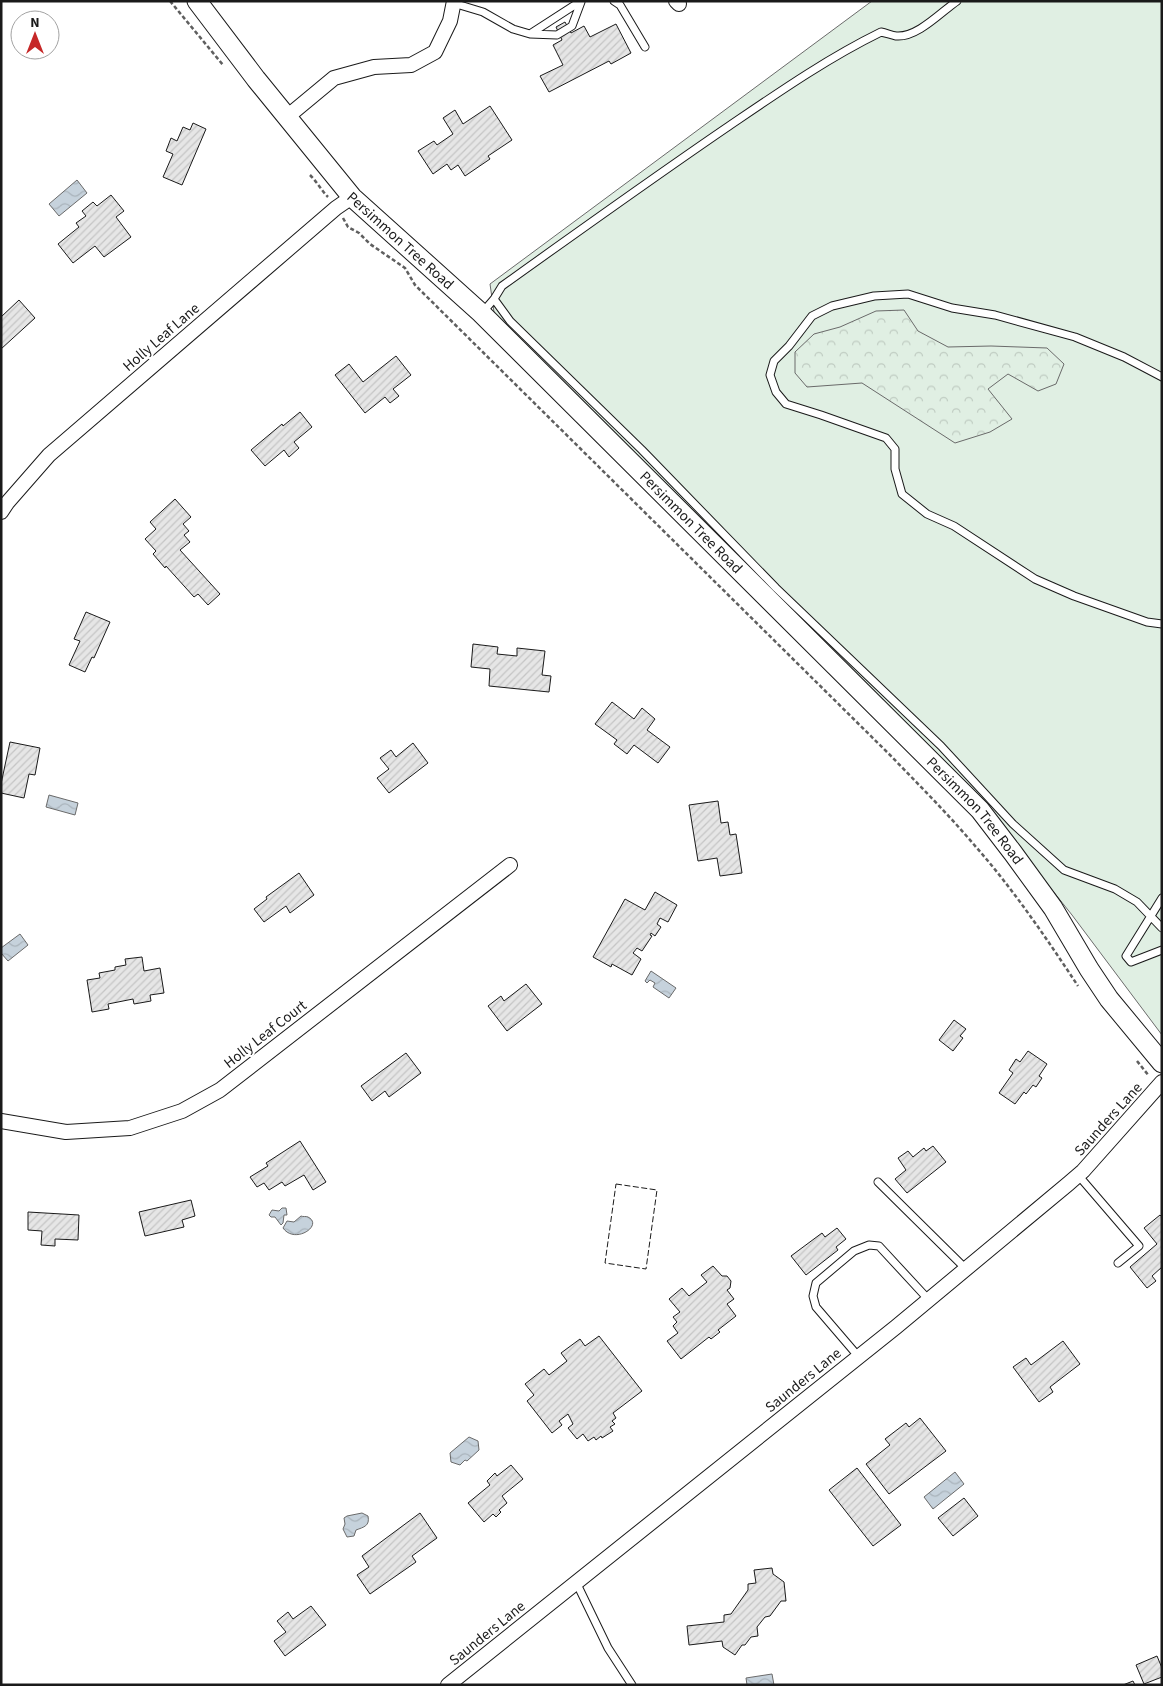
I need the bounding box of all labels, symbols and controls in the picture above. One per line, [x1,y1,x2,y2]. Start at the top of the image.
north arrow [10,10,60,60]
text: N [30,13,40,33]
street label: Persimmon Tree Road [342,187,458,295]
street label: Holly Leaf Lane [118,298,204,377]
street label: Persimmon Tree Road [635,467,747,579]
street label: Persimmon Tree Road [922,752,1028,869]
street label: Holly Leaf Court [219,995,311,1073]
street label: Saunders Lane [1070,1078,1147,1161]
street label: Saunders Lane [761,1343,846,1418]
street label: Saunders Lane [445,1596,530,1671]

